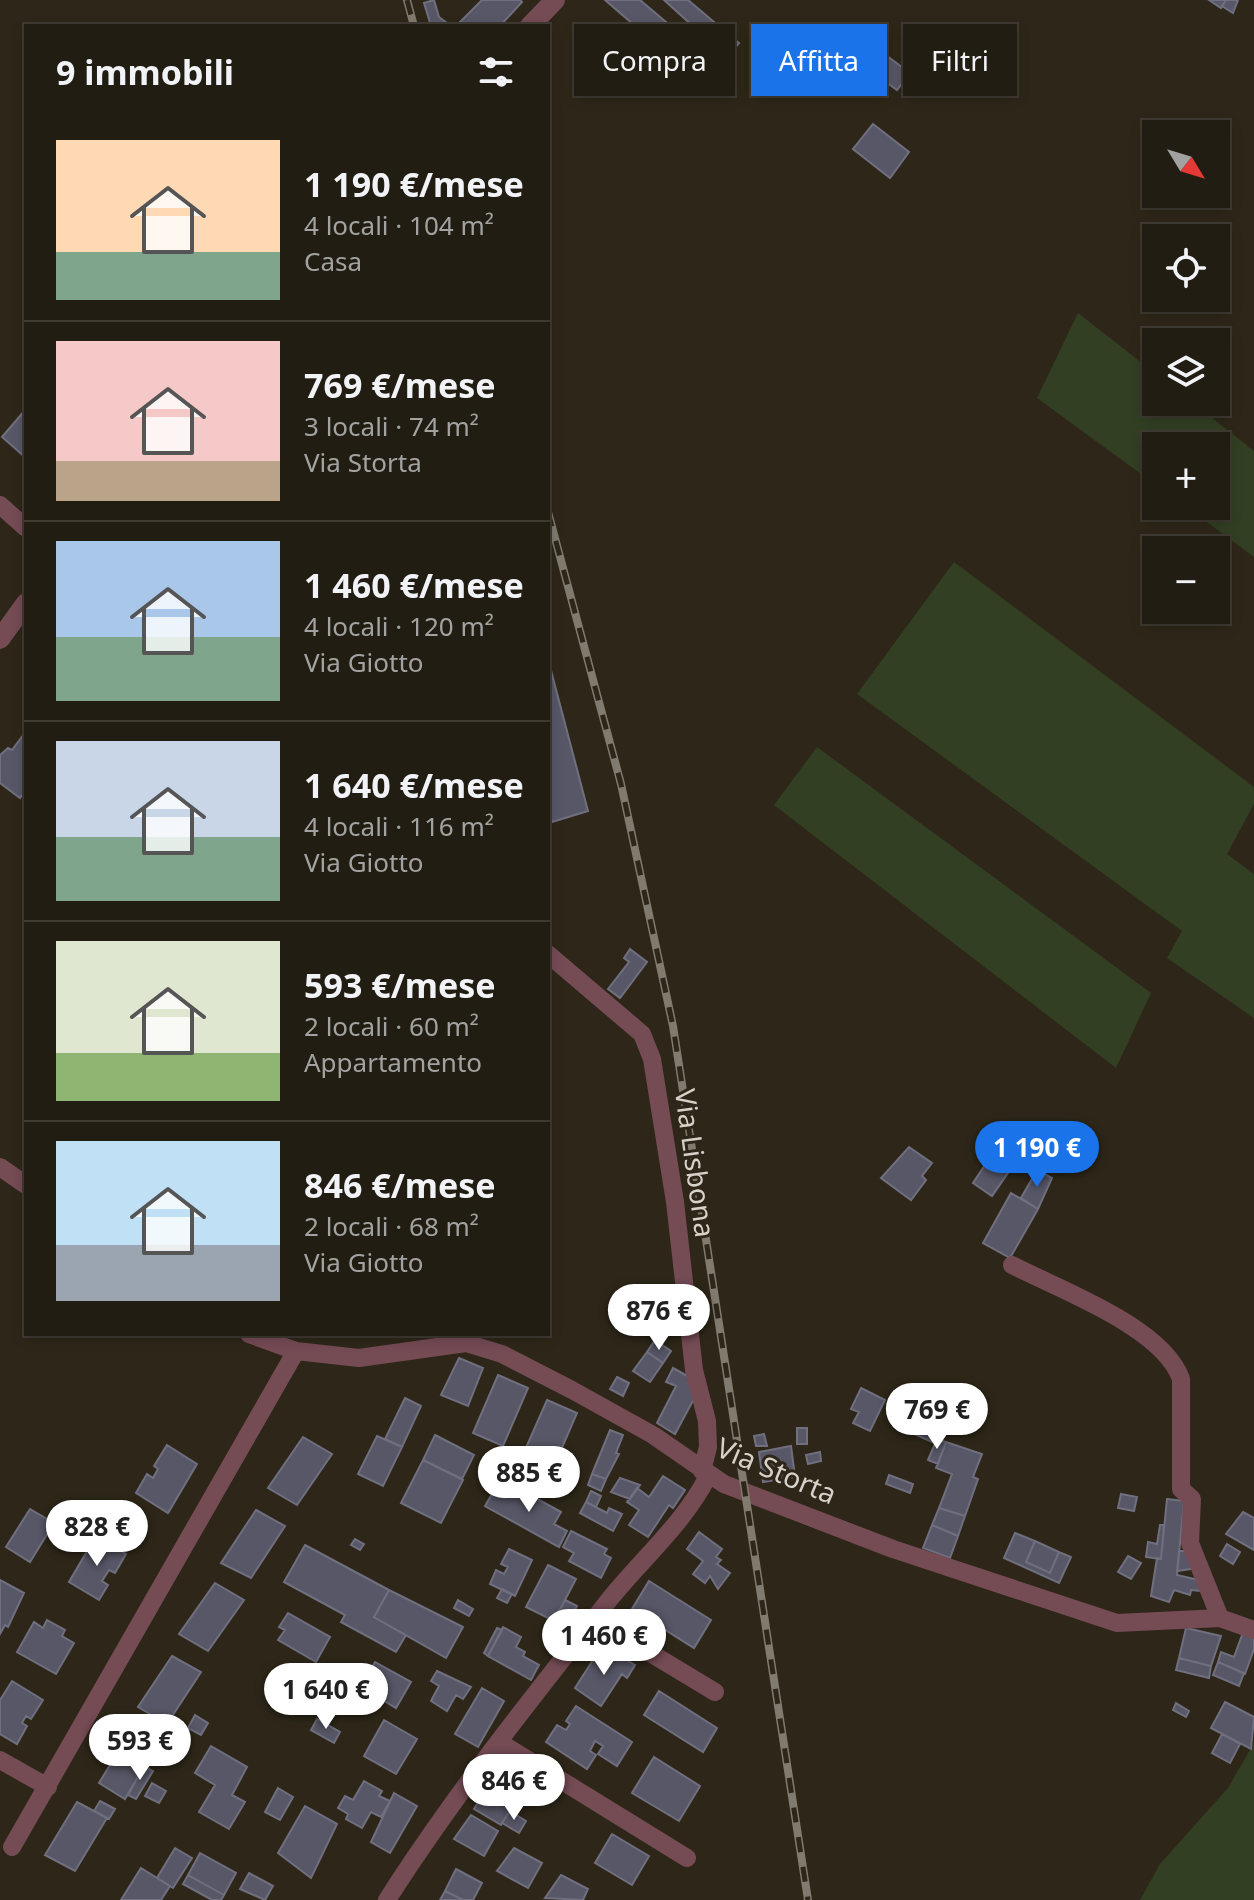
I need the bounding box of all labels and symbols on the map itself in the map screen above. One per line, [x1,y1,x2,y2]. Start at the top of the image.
north arrow [1142,120,1230,208]
street label: Via Lisbona [667,1086,725,1240]
pin: 1 190 € [963,1121,1111,1189]
pin: 876 € [603,1284,715,1352]
pin: 769 € [881,1383,993,1451]
street label: Via Storta [711,1428,843,1512]
pin: 885 € [473,1446,585,1514]
pin: 828 € [41,1500,153,1568]
pin: 1 460 € [530,1609,678,1677]
pin: 1 640 € [252,1663,400,1731]
pin: 593 € [84,1714,196,1782]
pin: 846 € [458,1754,570,1822]

